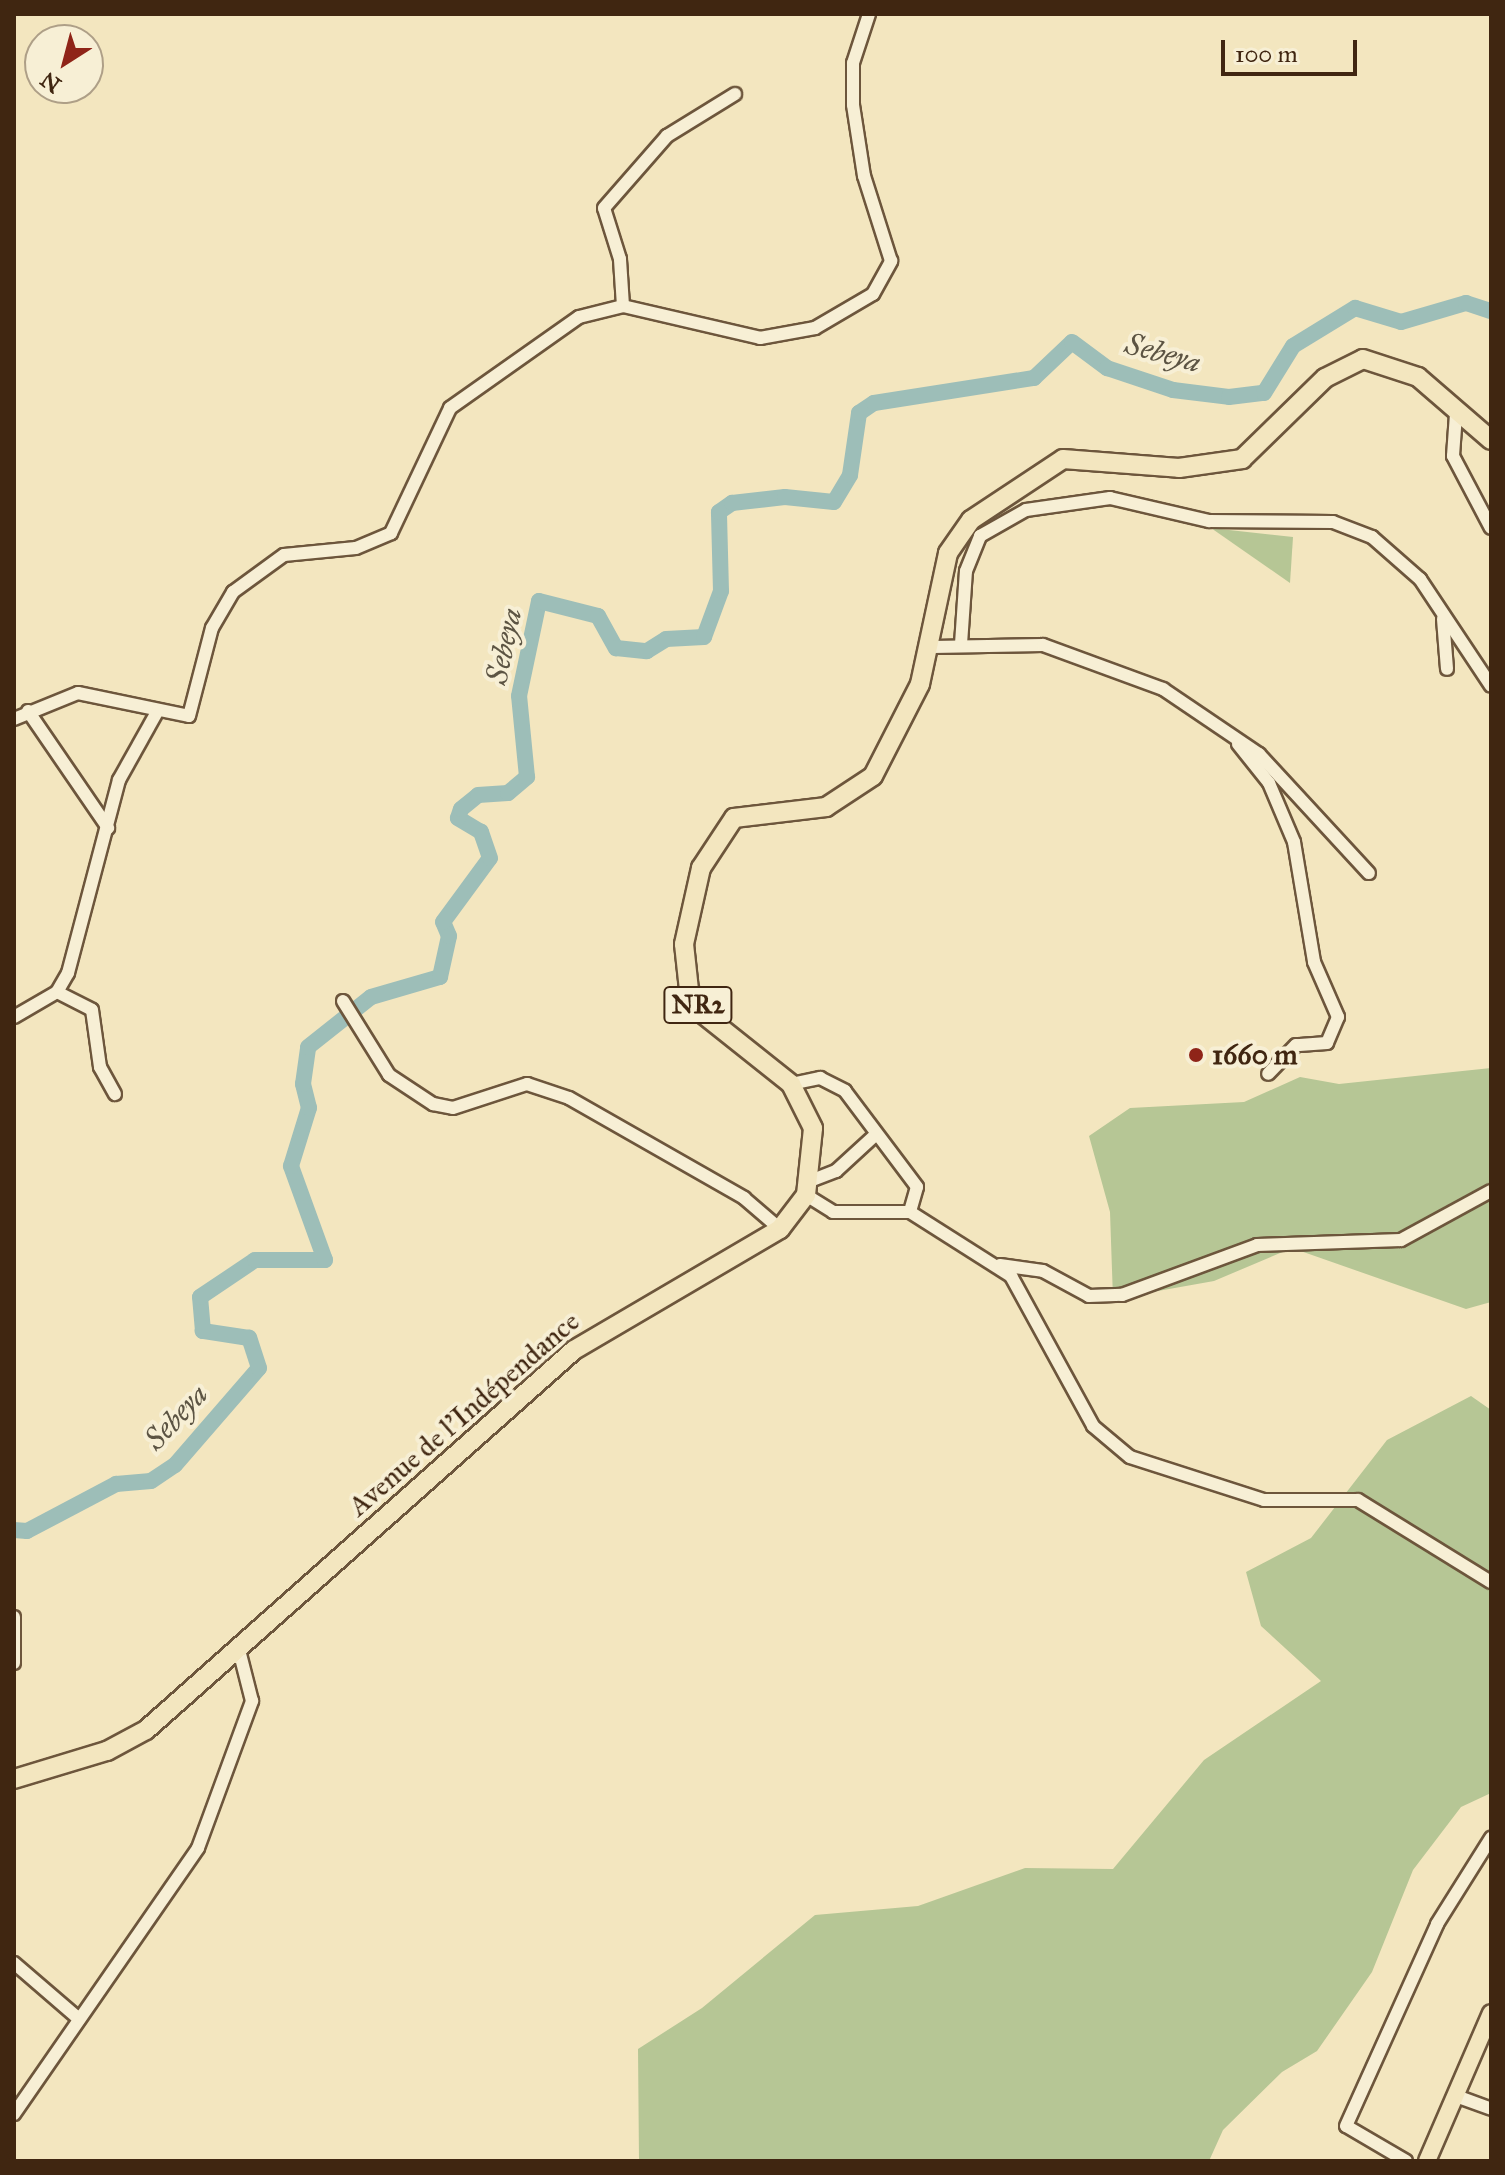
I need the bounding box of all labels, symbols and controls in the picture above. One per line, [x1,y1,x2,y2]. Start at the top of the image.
north arrow [24,24,104,104]
scale bar [1225,24,1361,74]
text: 100 m [1235,39,1298,69]
text: N [35,66,66,99]
water label: Sebeya [1121,326,1205,380]
water label: Sebeya [478,605,530,687]
road number: NR2 [662,983,734,1027]
place label: 1660 m [1212,1038,1298,1072]
marker: 1660 m [1187,1046,1205,1064]
street label: Avenue de l'Indépendance [342,1305,586,1523]
water label: Sebeya [137,1377,215,1457]

